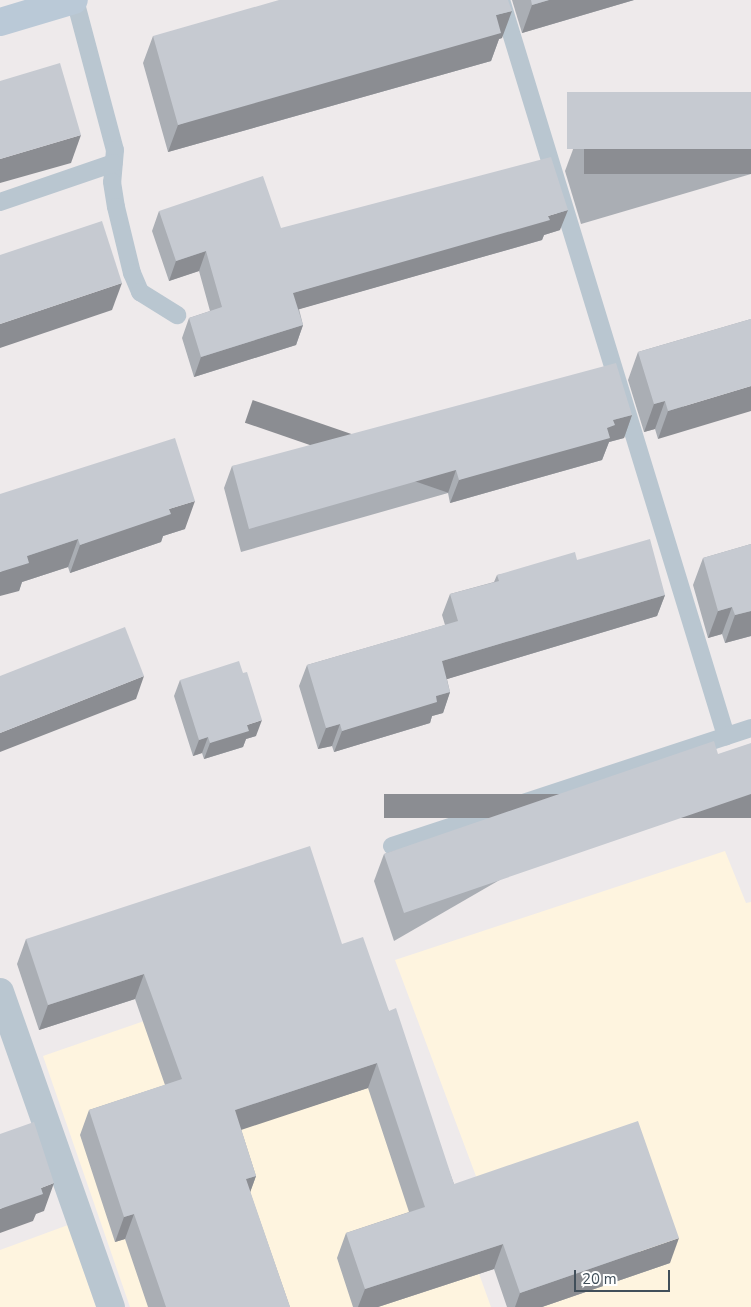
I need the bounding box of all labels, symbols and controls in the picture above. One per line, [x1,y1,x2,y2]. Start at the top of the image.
scale bar [576,1260,672,1292]
text: 20 m [582,1269,617,1289]

